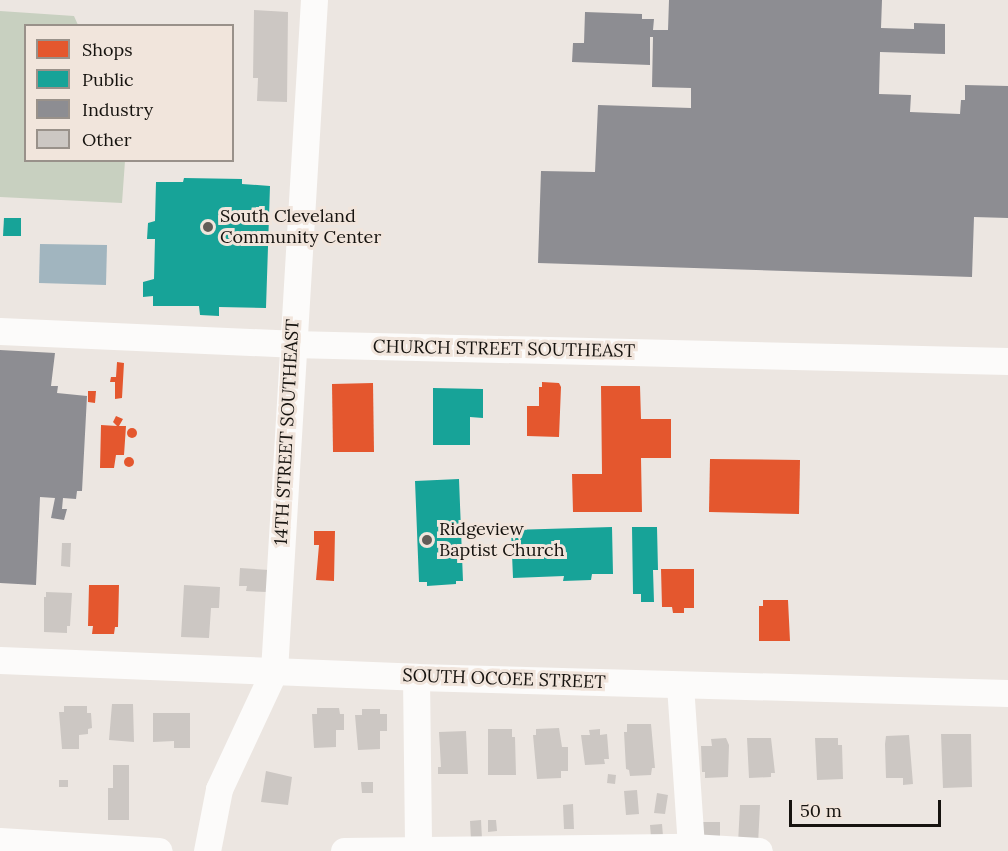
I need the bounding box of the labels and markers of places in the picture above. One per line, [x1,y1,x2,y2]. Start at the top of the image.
place label: South Cleveland Community Center [220,206,381,248]
marker: South Cleveland Community Center [201,220,215,234]
place label: Ridgeview Baptist Church [439,519,564,562]
marker: Ridgeview Baptist Church [420,533,434,547]

